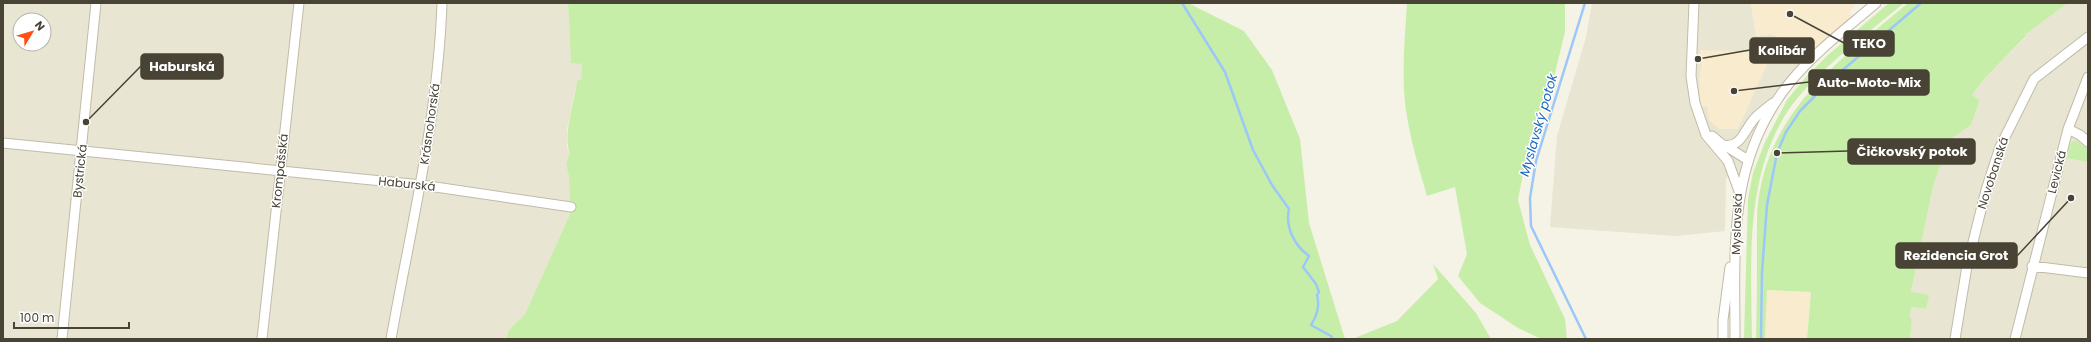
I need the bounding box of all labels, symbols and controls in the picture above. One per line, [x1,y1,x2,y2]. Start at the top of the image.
north arrow [12,12,52,52]
text: N [31,18,49,34]
callout: TEKO [1844,31,1894,56]
text: TEKO [1852,34,1886,53]
callout: Kolibár [1750,38,1814,63]
text: Kolibár [1758,41,1807,60]
callout: Haburská [141,54,223,79]
text: Haburská [149,57,215,76]
water label: Myslavský potok [1515,70,1563,179]
callout: Auto-Moto-Mix [1809,70,1929,95]
text: Auto-Moto-Mix [1817,73,1921,92]
street label: Krásnohorská [415,82,444,166]
street label: Krompašská [267,133,292,209]
street label: Novobanská [1973,135,2012,211]
callout: Čičkovský potok [1848,139,1975,164]
text: Čičkovský potok [1856,142,1968,161]
street label: Bystrická [68,143,91,199]
street label: Levická [2043,149,2070,195]
street label: Haburská [378,172,436,195]
street label: Myslavská [1727,193,1746,255]
callout: Rezidencia Grot [1896,243,2017,268]
text: Rezidencia Grot [1904,246,2008,265]
scale bar [14,304,129,330]
text: 100 m [20,309,54,326]

